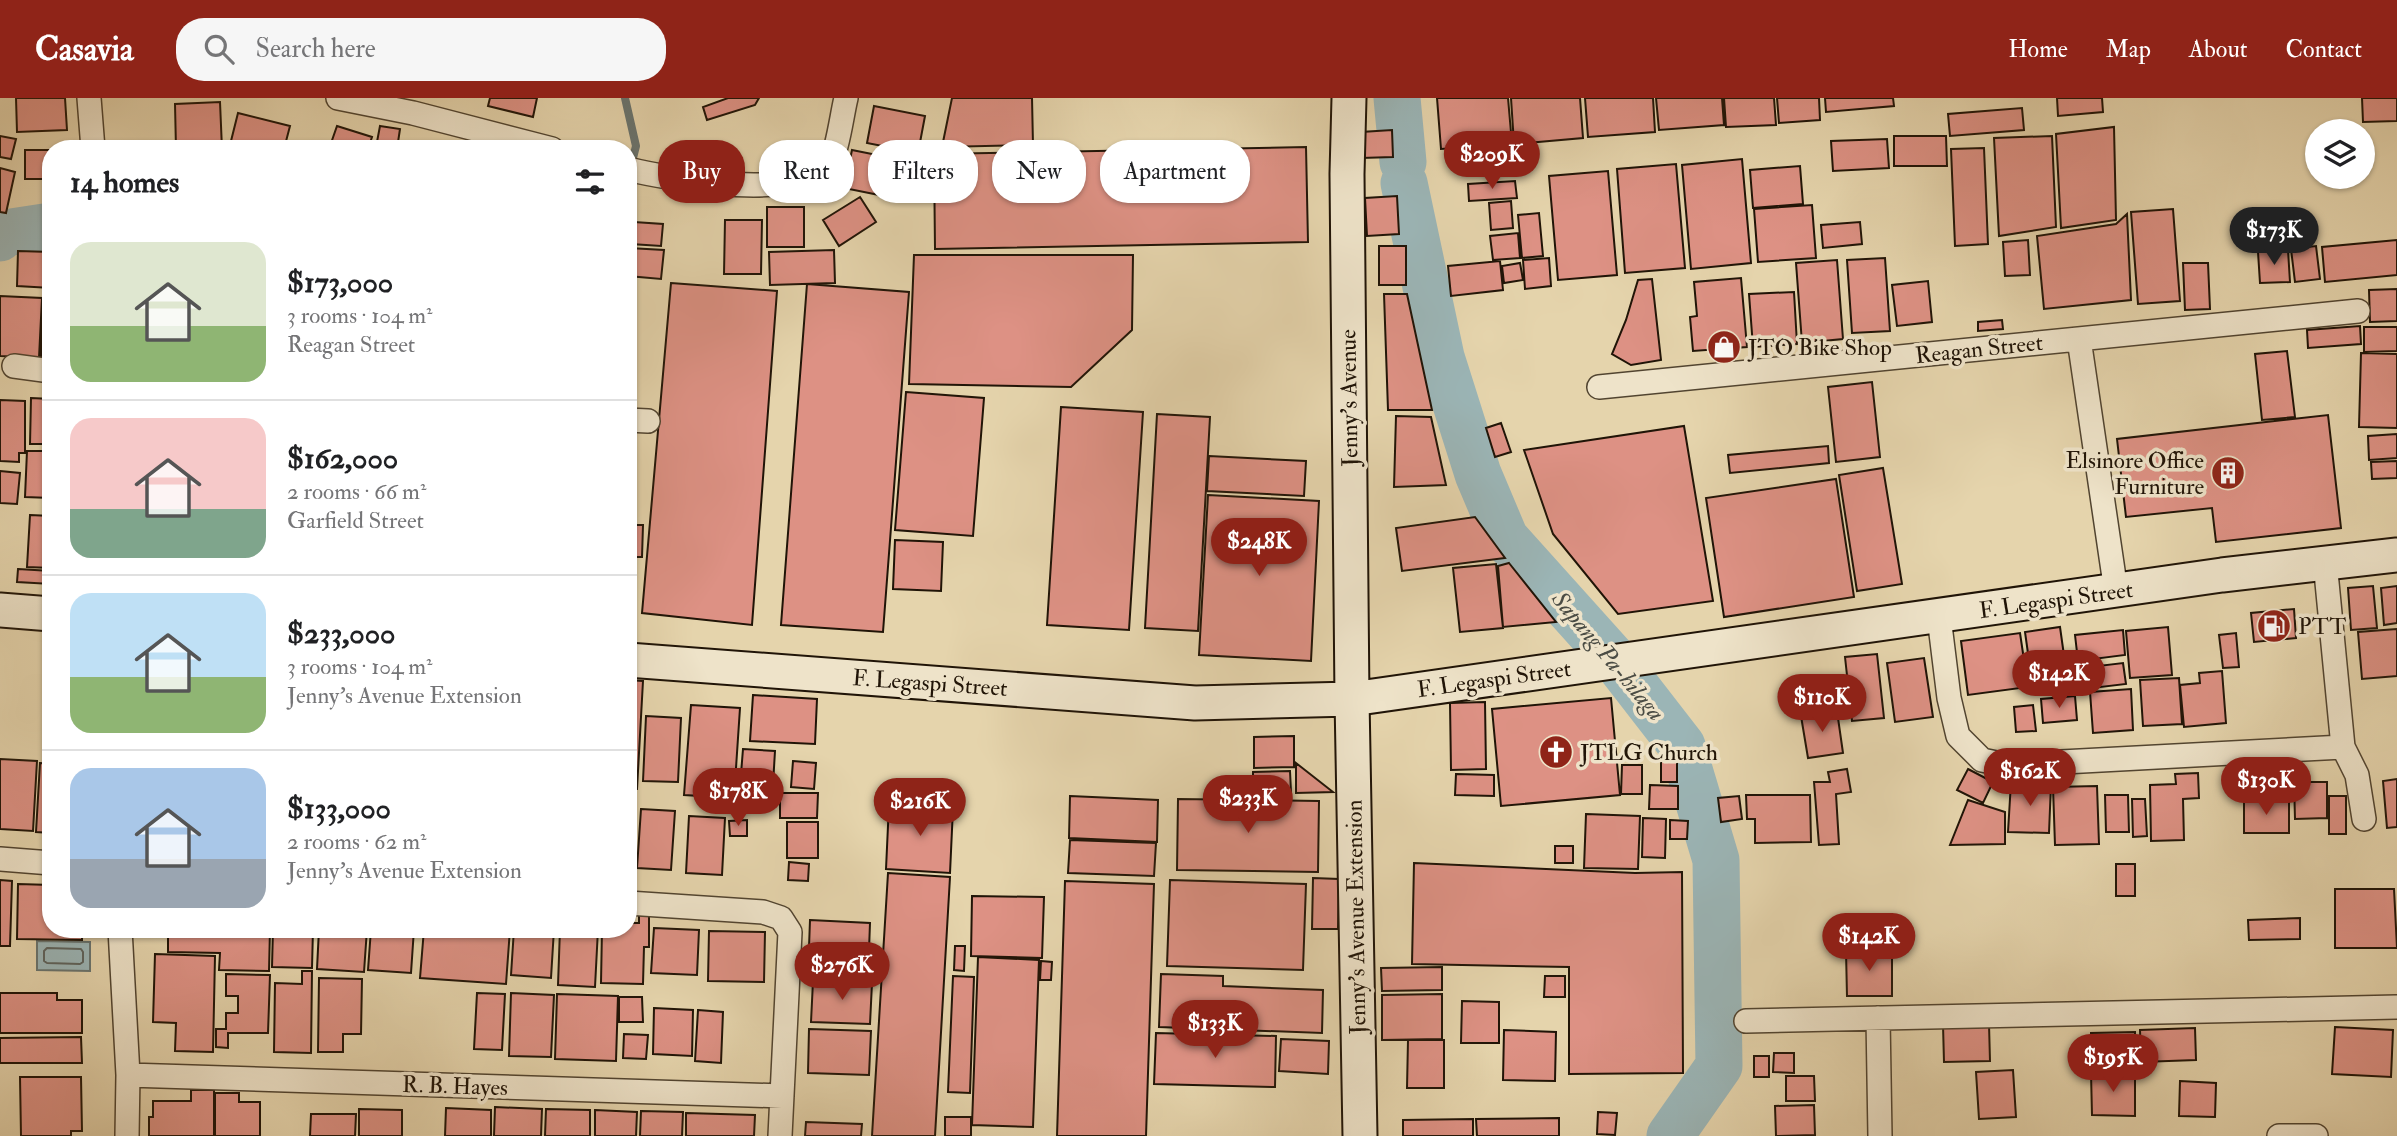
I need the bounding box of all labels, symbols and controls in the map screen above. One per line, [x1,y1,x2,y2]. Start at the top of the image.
search box [176,18,666,81]
text: Casavia [35,29,134,70]
icon: search [200,30,238,68]
text: Search here [256,33,376,65]
text: Home [2008,34,2068,65]
text: Map [2106,34,2151,65]
text: About [2189,34,2248,65]
text: Contact [2286,34,2362,65]
map controls [2305,119,2375,189]
button: layers [2305,119,2375,189]
pin: $209K [1443,132,1541,191]
text: $209K [1460,139,1524,168]
chip: Buy [658,140,745,203]
chip: Rent [759,140,854,203]
chip: Filters [868,140,978,203]
chip: New [992,140,1086,203]
chip: Apartment [1100,140,1250,203]
icon: filters [571,163,609,201]
text: 14 homes [70,164,179,201]
pin: $173K [2225,208,2323,267]
text: $173K [2246,215,2302,244]
text: $173,000 [287,264,393,301]
icon: home [126,270,210,354]
text: 3 rooms · 104 m² [287,301,433,330]
shop icon: JTO Bike Shop [1705,328,1743,366]
street label: Reagan Street [1914,328,2044,370]
street label: Jenny's Avenue [1333,329,1365,468]
text: Reagan Street [287,330,415,359]
place label: JTO Bike Shop [1747,333,1892,363]
text: $162,000 [287,440,398,477]
icon: home [126,446,210,530]
place label: Elsinore Office Furniture [2066,446,2204,501]
building icon: Elsinore Office Furniture [2209,454,2247,492]
text: 2 rooms · 66 m² [287,477,426,506]
text: Garfield Street [287,506,424,535]
pin: $248K [1210,518,1308,578]
text: $248K [1227,526,1291,555]
street label: F. Legaspi Street [1977,575,2135,626]
water label: Sapang Pa-hilaga [1544,584,1671,727]
fuel station icon: PTT [2255,607,2293,645]
place label: PTT [2298,612,2346,641]
text: $233,000 [287,615,396,652]
icon: home [126,621,210,705]
pin: $142K [2010,650,2108,710]
text: 3 rooms · 104 m² [287,652,433,681]
street label: F. Legaspi Street [1415,654,1573,705]
text: $142K [2028,658,2090,687]
street label: F. Legaspi Street [851,663,1008,704]
pin: $110K [1773,674,1871,734]
text: Jenny's Avenue Extension [287,681,522,710]
text: $110K [1793,682,1851,711]
church icon: JTLG Church [1537,733,1575,771]
place label: JTLG Church [1579,738,1718,767]
pin: $162K [1981,748,2079,808]
text: $162K [2000,756,2060,785]
pin: $130K [2217,758,2315,817]
text: $130K [2237,765,2295,794]
pin: $178K [689,768,787,828]
text: $178K [709,776,767,805]
pin: $233K [1199,776,1297,835]
pin: $216K [871,778,969,838]
text: $233K [1219,783,1277,812]
text: $216K [890,786,950,815]
text: $133,000 [287,790,391,827]
icon: home [126,796,210,880]
street label: Jenny's Avenue Extension [1339,799,1373,1036]
text: 2 rooms · 62 m² [287,827,426,856]
text: Jenny's Avenue Extension [287,856,522,885]
pin: $142K [1820,914,1918,973]
text: $142K [1838,921,1900,950]
pin: $276K [793,942,891,1002]
text: $276K [811,950,873,979]
pin: $133K [1166,1000,1264,1060]
text: $133K [1188,1008,1242,1037]
pin: $195K [2064,1034,2162,1094]
text: $195K [2083,1042,2143,1071]
street label: R. B. Hayes [401,1070,509,1102]

